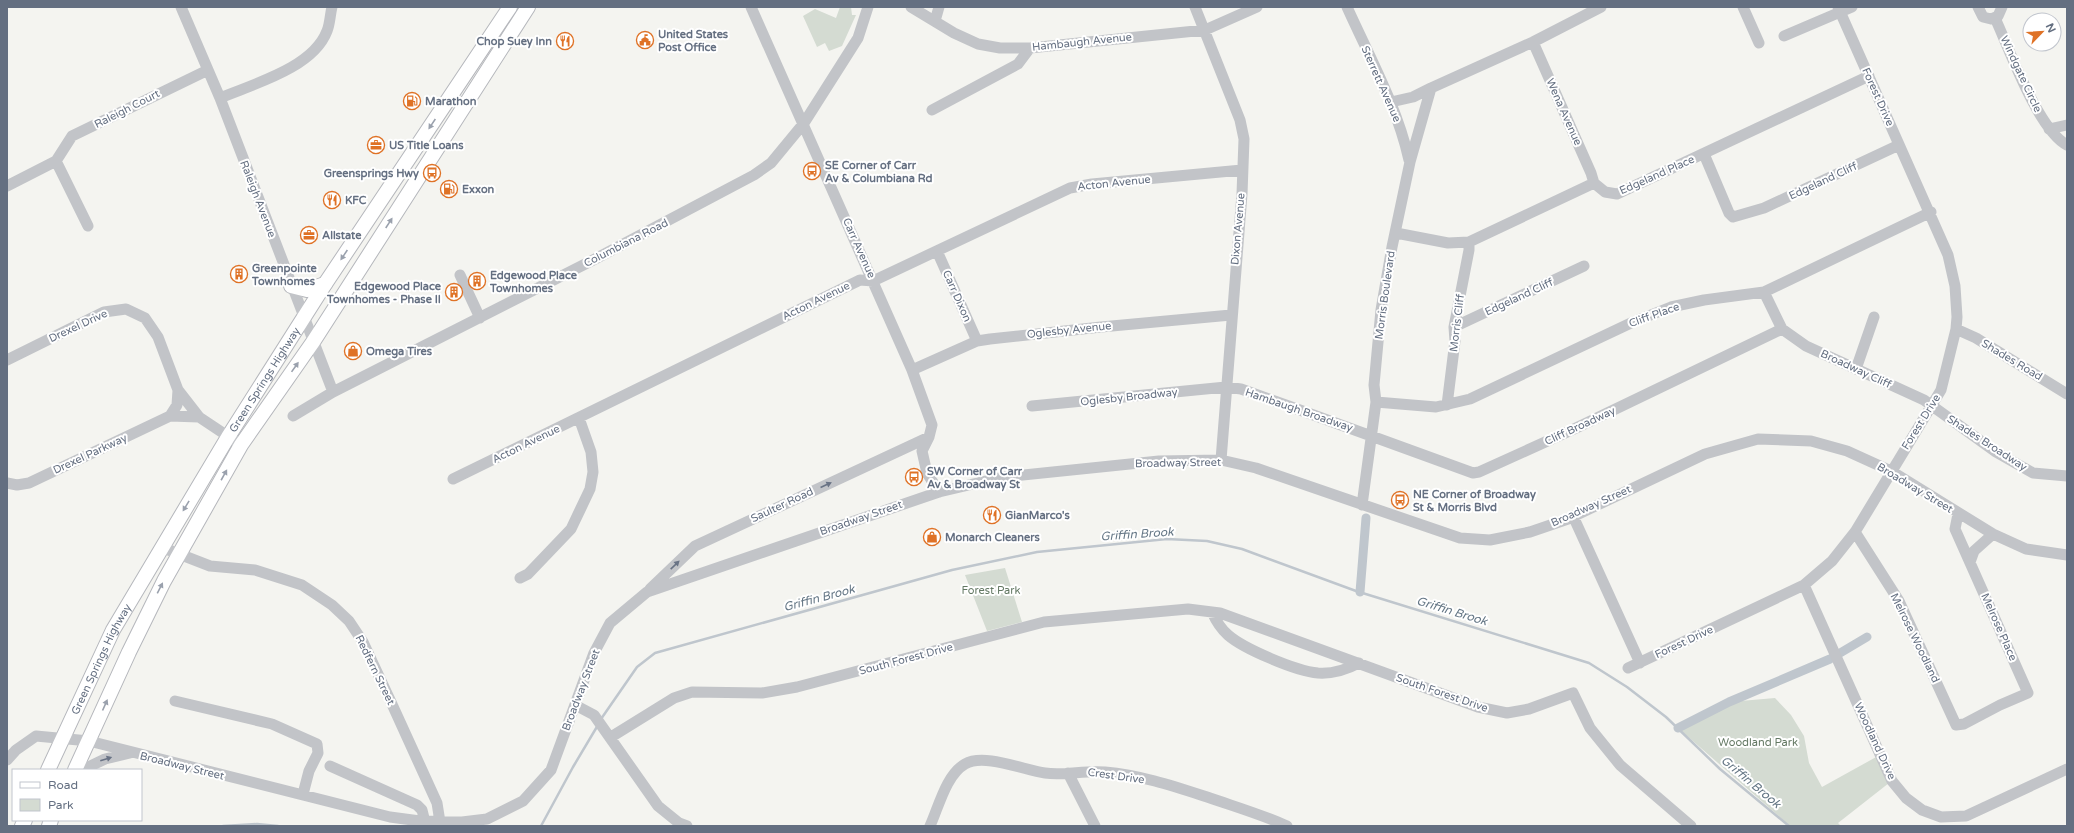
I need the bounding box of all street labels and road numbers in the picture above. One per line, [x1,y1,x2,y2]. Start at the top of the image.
street label: Hambaugh Avenue [1031,30,1133,54]
street label: Windgate Circle [1998,34,2044,114]
street label: Sterrett Avenue [1358,44,1404,124]
street label: Forest Drive [1859,66,1897,128]
street label: Wena Avenue [1543,76,1585,148]
street label: Raleigh Court [92,87,162,131]
street label: Edgeland Place [1618,153,1696,197]
street label: Raleigh Avenue [237,159,279,239]
street label: Edgeland Cliff [1787,159,1860,203]
street label: Acton Avenue [1077,173,1151,193]
street label: Dixon Avenue [1228,192,1248,266]
street label: Columbiana Road [582,216,670,270]
street label: Carr Avenue [840,216,878,280]
street label: Morris Boulevard [1372,250,1398,340]
street label: Carr Dixon [940,268,974,324]
street label: Edgeland Cliff [1483,275,1556,319]
street label: Acton Avenue [780,279,852,323]
street label: Morris Cliff [1447,293,1467,353]
street label: Cliff Place [1627,300,1681,330]
street label: Drexel Drive [47,307,109,345]
street label: Oglesby Avenue [1026,319,1112,341]
street label: Green Springs Highway [226,324,303,435]
street label: Shades Road [1979,337,2045,383]
street label: Broadway Cliff [1819,347,1894,391]
street label: Oglesby Broadway [1080,385,1178,409]
street label: Hambaugh Broadway [1244,385,1355,435]
street label: Forest Drive [1899,392,1943,452]
street label: Cliff Broadway [1543,404,1618,448]
street label: Shades Broadway [1944,412,2030,474]
street label: Acton Avenue [490,422,562,466]
street label: Drexel Parkway [51,431,129,477]
street label: Broadway Street [1135,456,1221,470]
street label: Broadway Street [1875,460,1955,516]
street label: Broadway Street [1549,483,1633,529]
street label: Saulter Road [749,485,815,525]
street label: Broadway Street [818,498,904,538]
street label: Melrose Woodland [1888,591,1942,685]
street label: Melrose Place [1978,591,2020,663]
street label: Green Springs Highway [68,601,134,717]
street label: Forest Drive [1653,623,1715,661]
street label: Redfern Street [352,633,398,707]
street label: South Forest Drive [858,640,954,678]
street label: Broadway Street [559,647,603,733]
street label: South Forest Drive [1394,671,1490,715]
street label: Woodland Drive [1851,700,1899,782]
street label: Broadway Street [139,749,225,783]
street label: Crest Drive [1087,766,1145,786]

